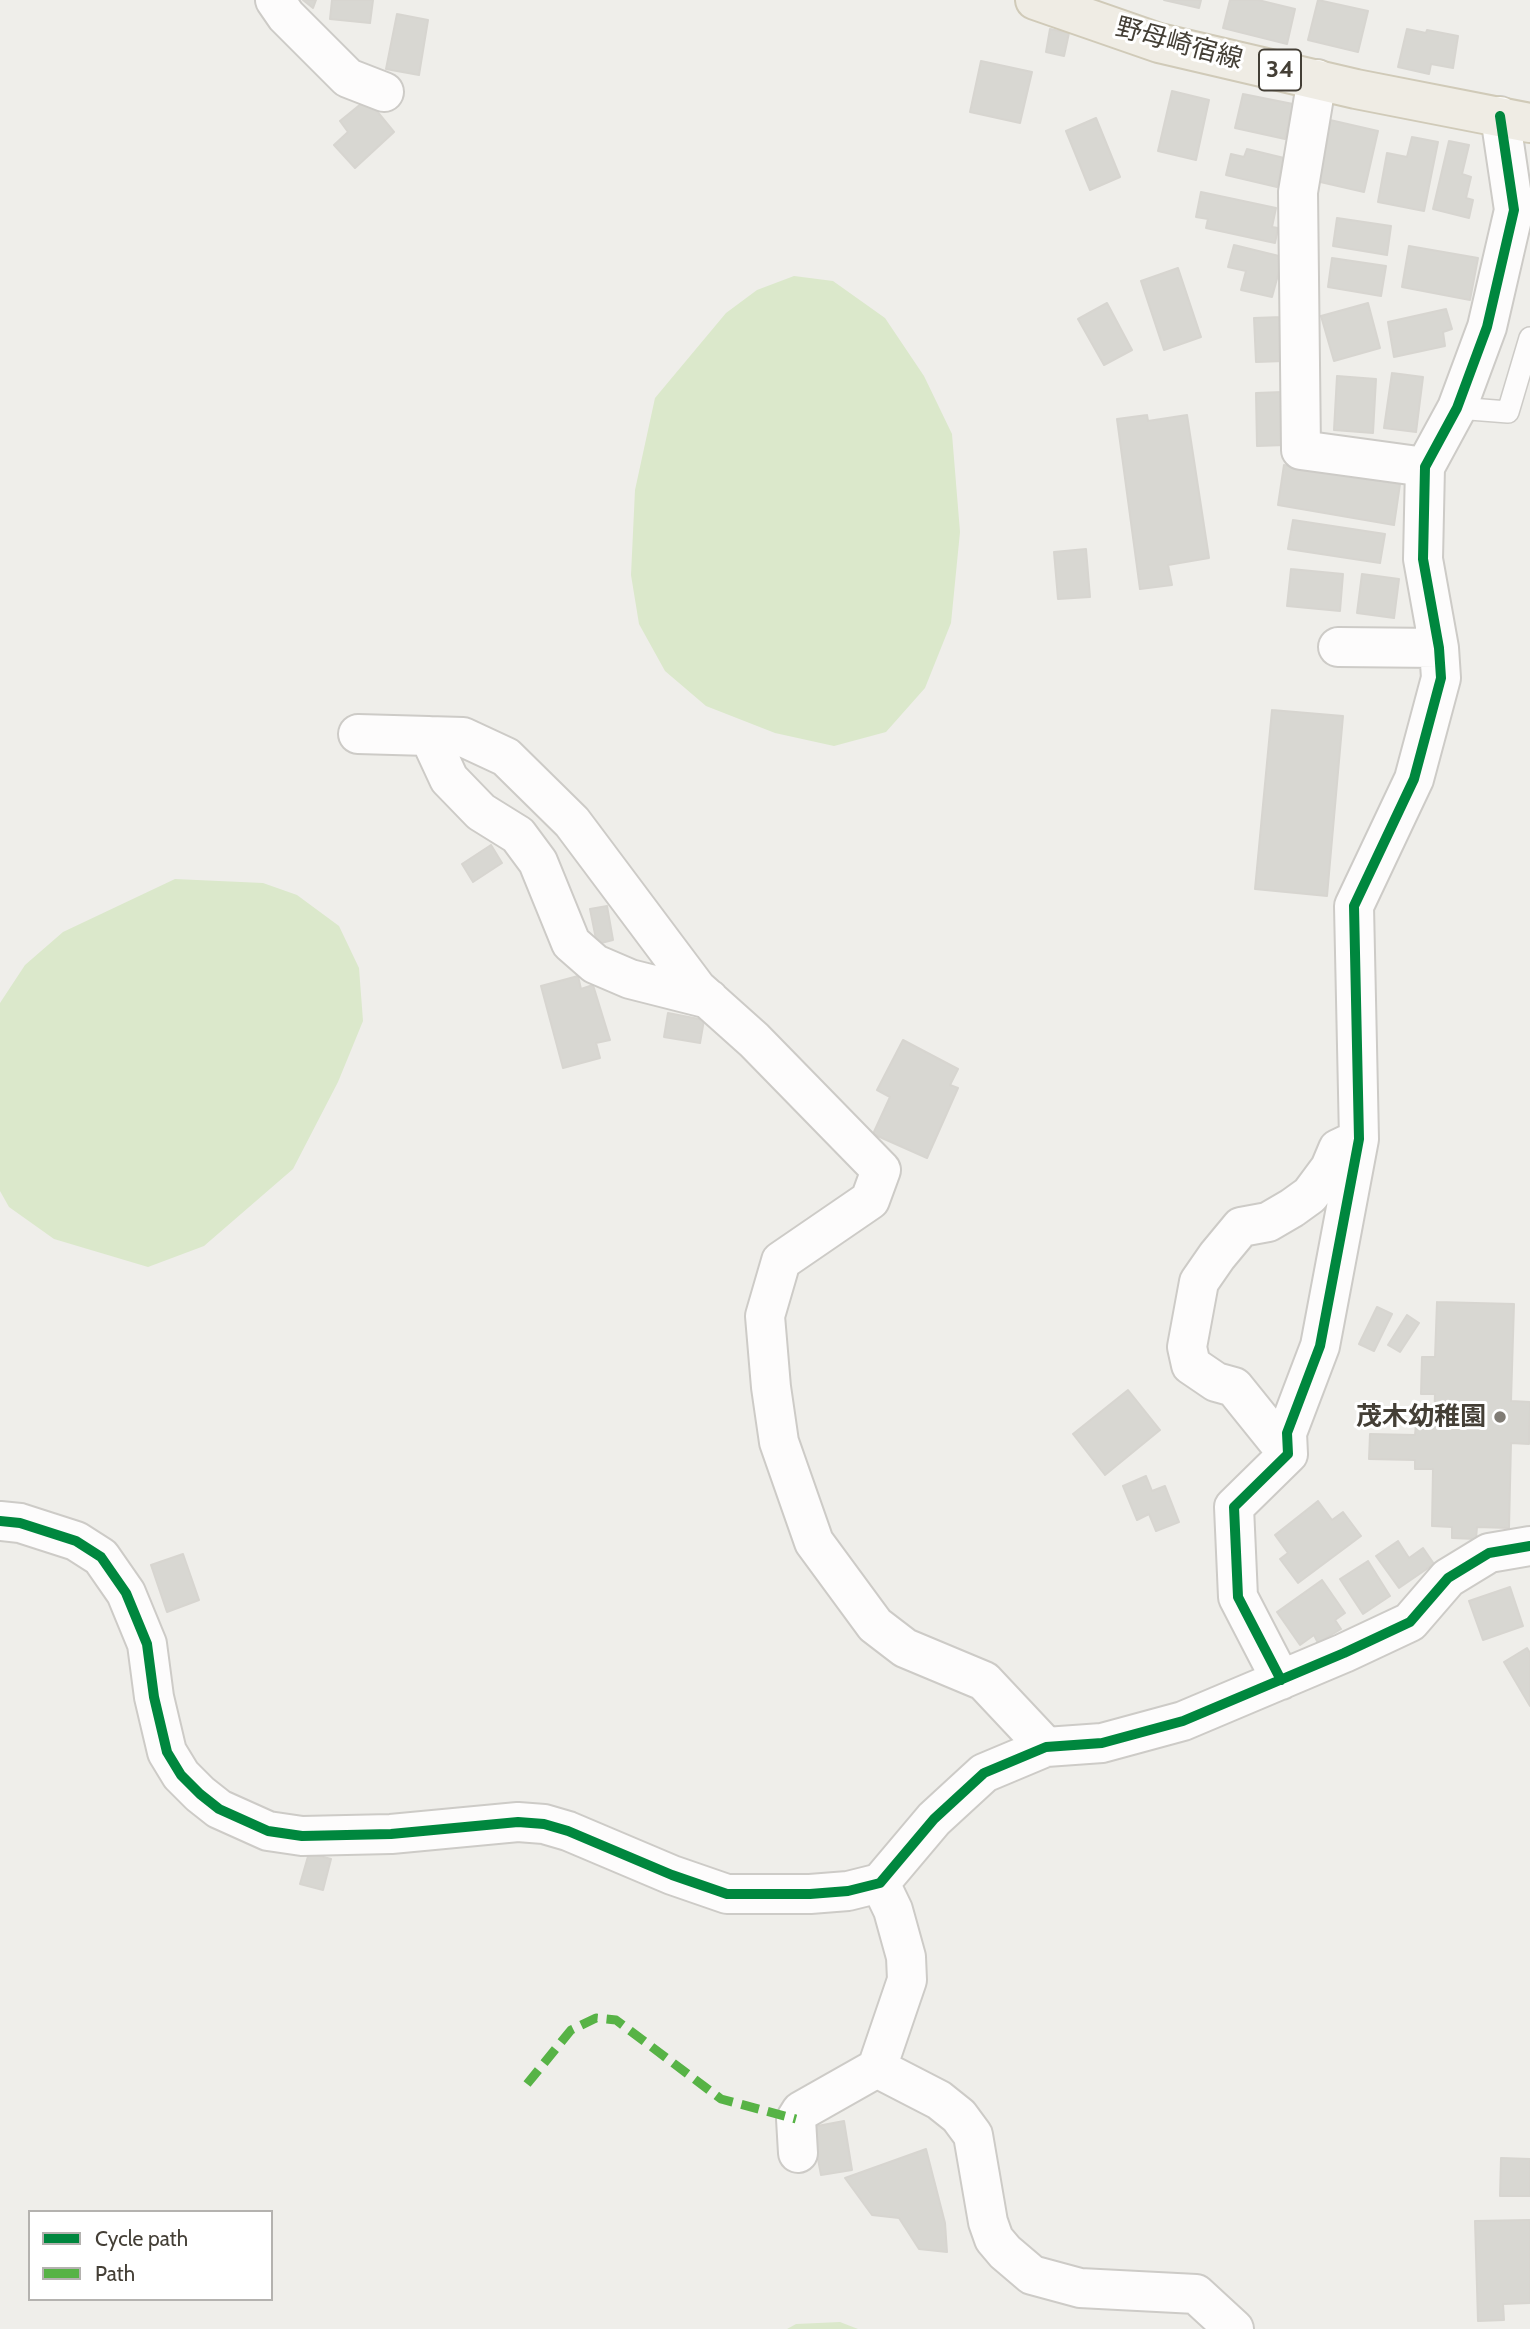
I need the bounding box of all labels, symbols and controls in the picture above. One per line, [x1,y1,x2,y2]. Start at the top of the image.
street label: 野母崎宿線 [1112,12,1246,76]
road number: 34 [1259,50,1301,90]
place label: 茂木幼稚園 [1356,1401,1486,1433]
marker: 茂木幼稚園 [1492,1409,1508,1425]
legend [28,2210,273,2301]
text: Cycle path [95,2226,188,2251]
text: Path [95,2261,135,2286]

